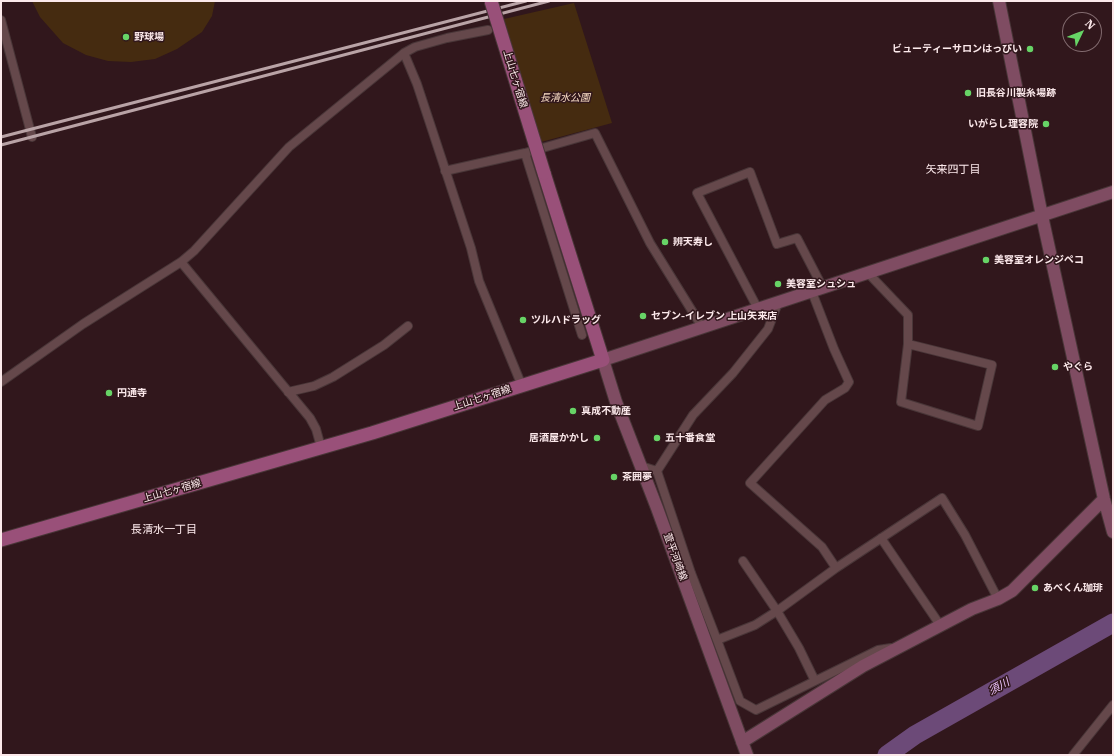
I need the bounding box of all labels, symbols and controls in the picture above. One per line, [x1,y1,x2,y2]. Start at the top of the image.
north arrow [1062,12,1102,52]
text: N [1082,17,1098,32]
place label: 野球場 [134,31,164,43]
marker: 野球場 [121,32,131,42]
place label: ビューティーサロンはっぴい [892,43,1022,55]
marker: ビューティーサロンはっぴい [1025,44,1035,54]
street label: 上山七ヶ宿線 [500,49,530,109]
place label: 旧長谷川製糸場跡 [976,87,1056,99]
marker: 旧長谷川製糸場跡 [963,88,973,98]
park label: 長清水公園 [540,92,590,104]
place label: いがらし理容院 [968,118,1038,130]
marker: いがらし理容院 [1041,119,1051,129]
district label: 矢来四丁目 [926,163,980,177]
place label: 辨天寿し [673,236,713,248]
marker: 辨天寿し [660,237,670,247]
place label: 美容室オレンジペコ [994,254,1084,266]
marker: 美容室オレンジペコ [981,255,991,265]
place label: 美容室シュシュ [786,278,856,290]
marker: 美容室シュシュ [773,279,783,289]
place label: セブン-イレブン 上山矢来店 [651,310,777,322]
marker: セブン-イレブン 上山矢来店 [638,311,648,321]
place label: ツルハドラッグ [531,314,601,326]
marker: ツルハドラッグ [518,315,528,325]
place label: やぐら [1063,361,1093,373]
marker: やぐら [1050,362,1060,372]
street label: 上山七ヶ宿線 [452,383,512,413]
place label: 円通寺 [117,387,147,399]
marker: 円通寺 [104,388,114,398]
place label: 真成不動産 [581,405,631,417]
marker: 真成不動産 [568,406,578,416]
place label: 居酒屋かかし [529,432,589,444]
place label: 五十番食堂 [665,432,715,444]
marker: 居酒屋かかし [592,433,602,443]
marker: 五十番食堂 [652,433,662,443]
place label: 茶囲夢 [622,471,652,483]
marker: 茶囲夢 [609,472,619,482]
street label: 上山七ヶ宿線 [142,477,202,505]
district label: 長清水一丁目 [131,523,197,537]
street label: 萱平河崎線 [661,531,689,583]
place label: あべくん珈琲 [1043,582,1103,594]
marker: あべくん珈琲 [1030,583,1040,593]
water label: 須川 [986,676,1012,698]

